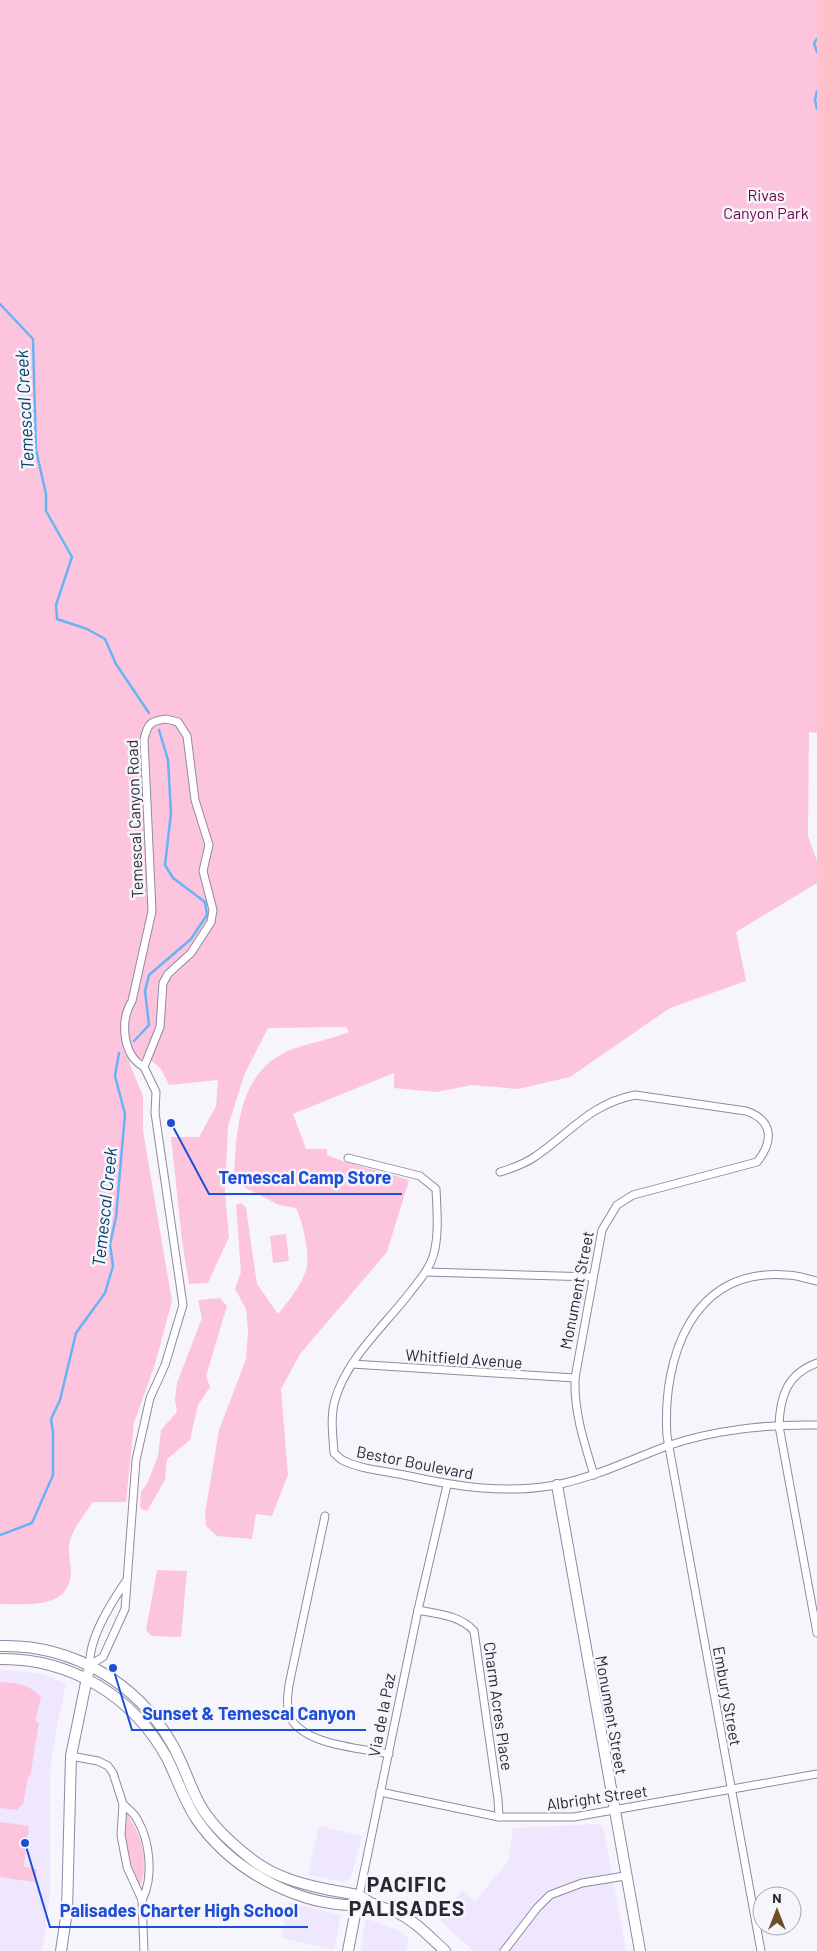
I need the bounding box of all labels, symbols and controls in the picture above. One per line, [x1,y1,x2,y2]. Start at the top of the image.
park label: Rivas Canyon Park [723,185,809,222]
water label: Temescal Creek [10,349,38,471]
street label: Temescal Canyon Road [122,740,146,898]
water label: Temescal Creek [87,1146,121,1268]
callout: Temescal Camp Store [209,1161,402,1194]
text: Temescal Camp Store [219,1166,392,1188]
street label: Monument Street [555,1229,597,1351]
street label: Whitfield Avenue [405,1344,523,1372]
street label: Bestor Boulevard [355,1441,475,1483]
street label: Charm Acres Place [481,1640,517,1772]
street label: Embury Street [710,1645,746,1747]
street label: Monument Street [592,1654,632,1776]
street label: Via de la Paz [364,1671,398,1759]
callout: Sunset & Temescal Canyon [132,1697,366,1730]
text: Sunset & Temescal Canyon [142,1702,356,1724]
street label: Albright Street [545,1780,649,1814]
district label: PACIFIC PALISADES [349,1871,465,1920]
north arrow [752,1886,802,1936]
text: N [772,1889,782,1906]
callout: Palisades Charter High School [50,1894,308,1927]
text: Palisades Charter High School [60,1899,298,1921]

